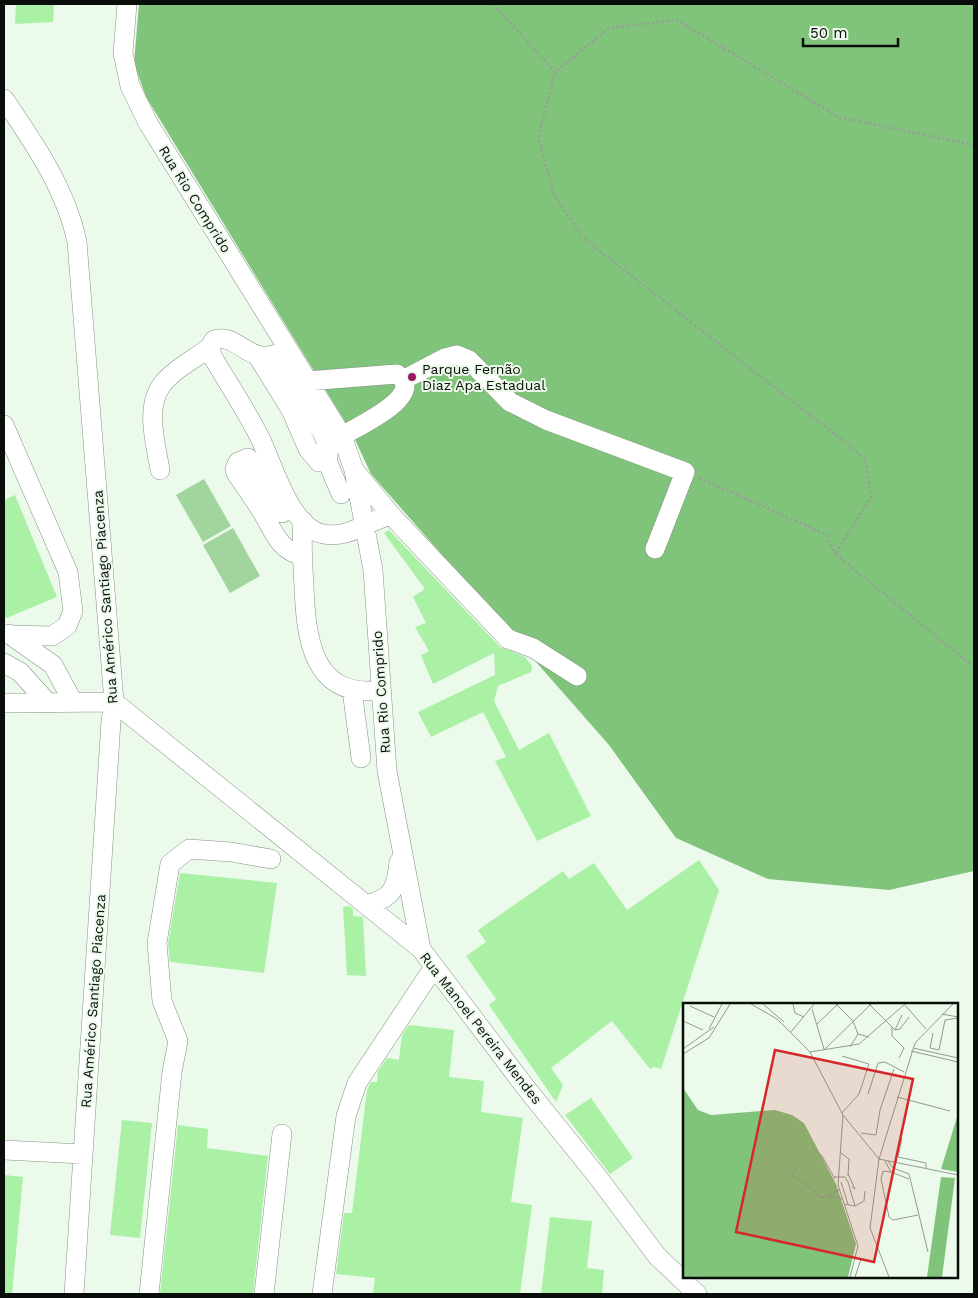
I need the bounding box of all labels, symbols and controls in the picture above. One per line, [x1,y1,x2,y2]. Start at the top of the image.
scale bar [803,15,898,47]
text: 50 m [810,24,847,42]
street label: Rua Rio Comprido [156,143,234,255]
place label: Parque Fernão Diaz Apa Estadual [422,361,546,393]
marker: Parque Fernão Diaz Apa Estadual [406,371,418,383]
street label: Rua Américo Santiago Piacenza [90,489,120,704]
street label: Rua Rio Comprido [369,630,393,754]
street label: Rua Américo Santiago Piacenza [78,893,108,1108]
street label: Rua Manoel Pereira Mendes [417,949,545,1107]
inset map [683,1003,958,1278]

